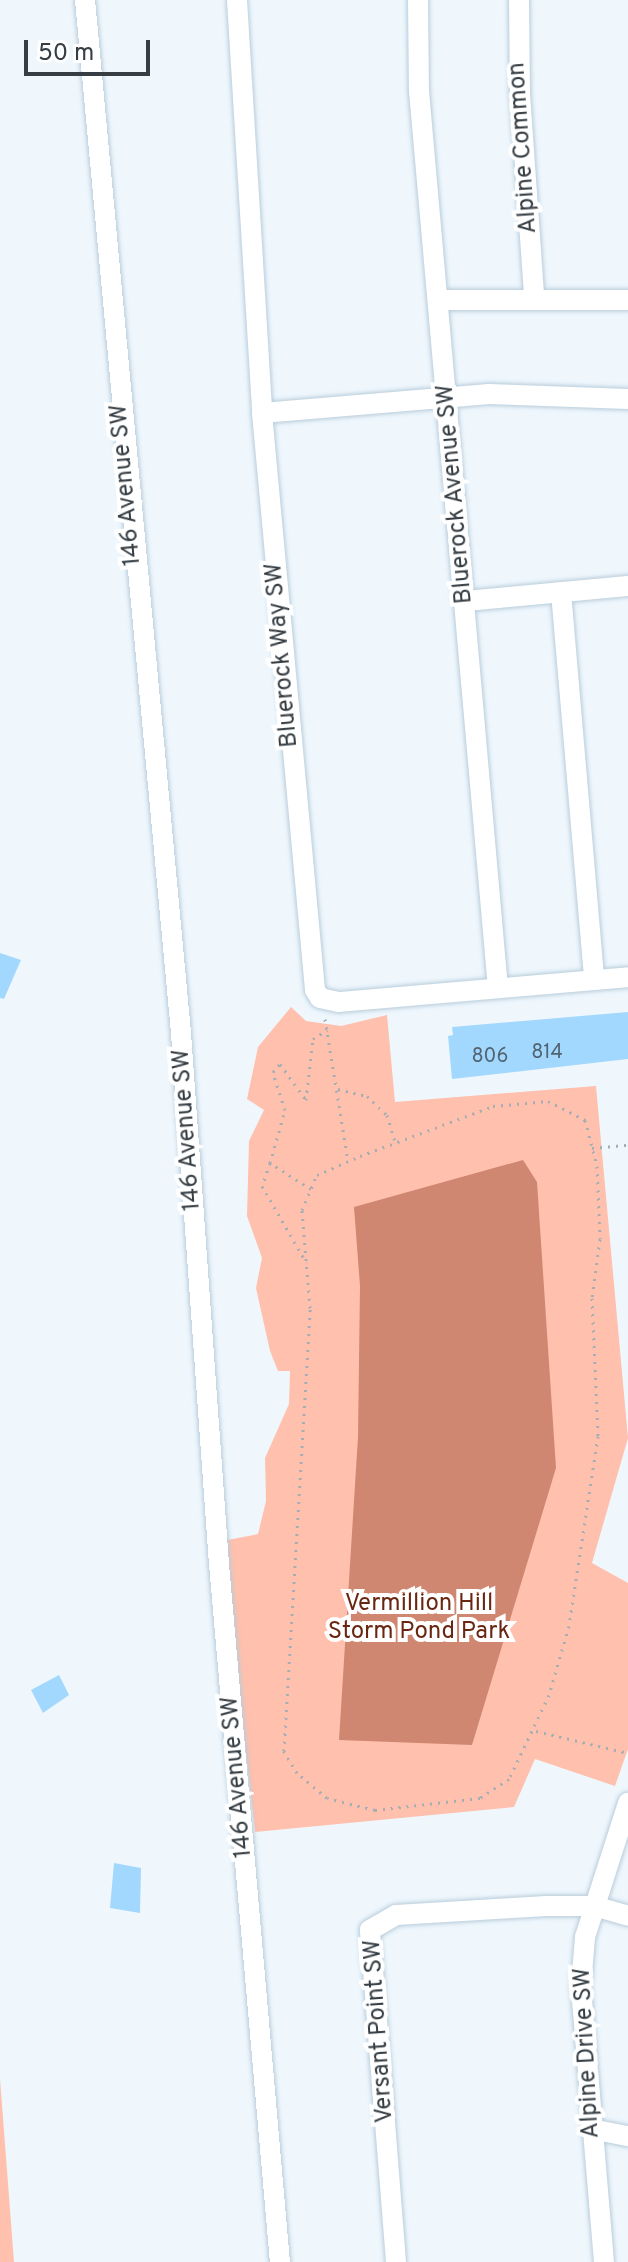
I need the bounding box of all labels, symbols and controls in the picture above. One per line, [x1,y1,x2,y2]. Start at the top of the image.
scale bar [28,24,154,74]
text: 50 m [38,39,94,69]
street label: Alpine Common [504,61,544,235]
street label: Bluerock Avenue SW [432,382,480,606]
street label: 146 Avenue SW [106,402,148,568]
street label: Bluerock Way SW [261,561,305,749]
house number: 814 [531,1041,563,1065]
house number: 806 [472,1045,508,1069]
street label: 146 Avenue SW [168,1048,208,1212]
park label: Vermillion Hill Storm Pond Park [328,1591,510,1647]
street label: 146 Avenue SW [217,1694,259,1860]
street label: Versant Point SW [359,1938,401,2124]
street label: Alpine Drive SW [569,1967,607,2139]

